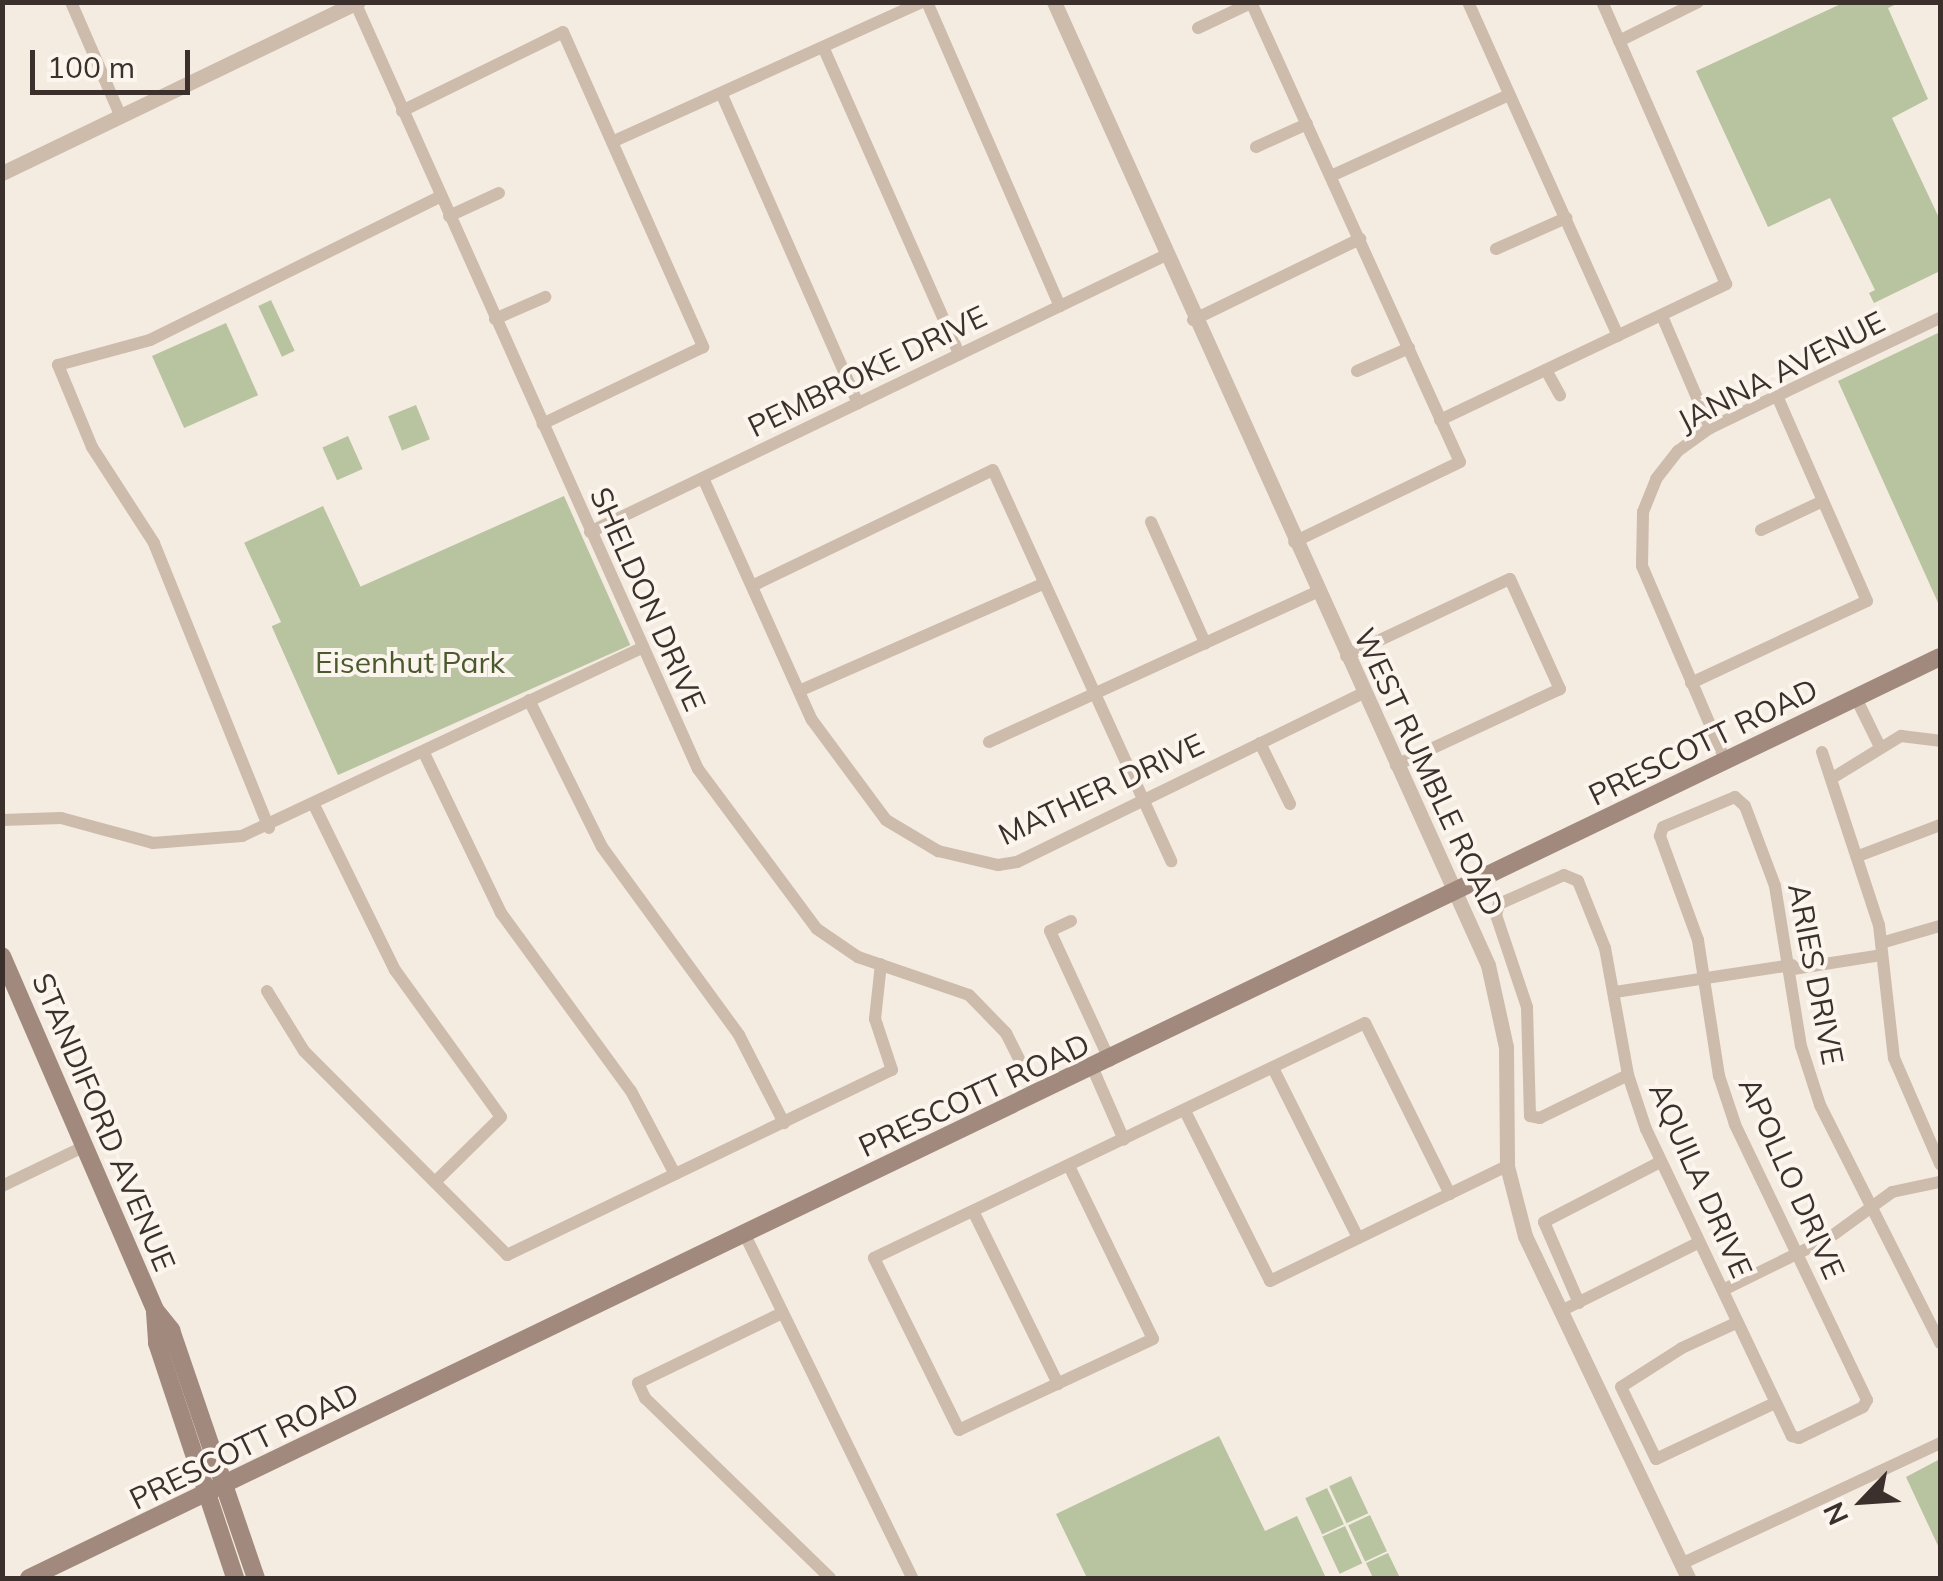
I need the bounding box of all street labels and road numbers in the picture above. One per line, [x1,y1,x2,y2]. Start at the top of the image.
street label: PEMBROKE DRIVE [742,298,992,444]
street label: JANNA AVENUE [1671,303,1891,439]
street label: SHELDON DRIVE [583,482,713,716]
street label: WEST RUMBLE ROAD [1346,622,1512,922]
street label: PRESCOTT ROAD [1583,671,1823,813]
street label: MATHER DRIVE [993,726,1209,852]
street label: ARIES DRIVE [1781,880,1851,1068]
street label: STANDIFORD AVENUE [25,968,183,1276]
street label: PRESCOTT ROAD [853,1026,1095,1164]
street label: APOLLO DRIVE [1732,1072,1852,1284]
street label: AQUILA DRIVE [1642,1077,1760,1283]
street label: PRESCOTT ROAD [124,1375,364,1517]

